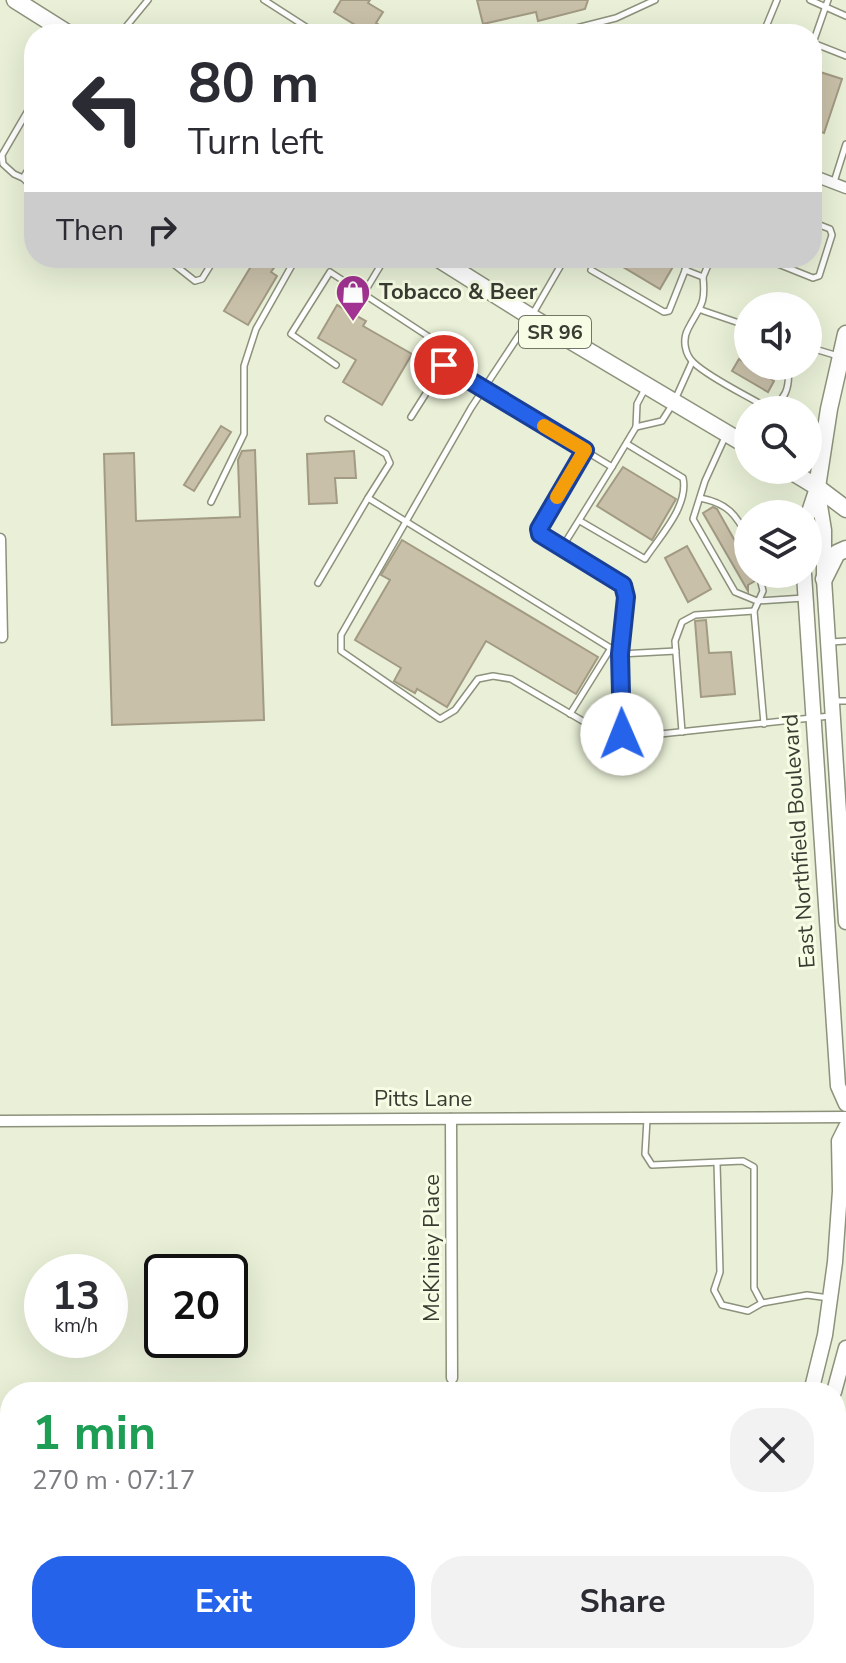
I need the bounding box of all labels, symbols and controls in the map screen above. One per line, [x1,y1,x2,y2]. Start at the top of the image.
text: 80 m [188,45,319,122]
icon: left [56,56,160,160]
text: Turn left [188,118,323,167]
icon: right [140,208,184,252]
text: Then [56,210,124,251]
shop icon: Tobacco & Beer [334,273,372,323]
place label: Tobacco & Beer [379,277,538,307]
map controls [734,292,822,588]
button: sound [734,292,822,380]
road number: SR 96 [519,316,591,348]
pin [410,331,478,399]
icon: arrive [422,343,466,387]
button: search [734,396,822,484]
button: layers [734,500,822,588]
position arrow [580,692,664,776]
street label: East Northfield Boulevard [775,713,823,969]
street label: Pitts Lane [374,1084,472,1114]
street label: McKiniey Place [417,1174,447,1322]
speed limit sign: 20 [144,1254,248,1358]
text: 13 [52,1269,100,1323]
text: km/h [54,1312,98,1339]
text: 1 min [32,1400,156,1466]
button: close [730,1408,814,1492]
text: 270 m · 07:17 [32,1463,195,1498]
button: Exit [32,1556,415,1648]
button: Share [431,1556,814,1648]

